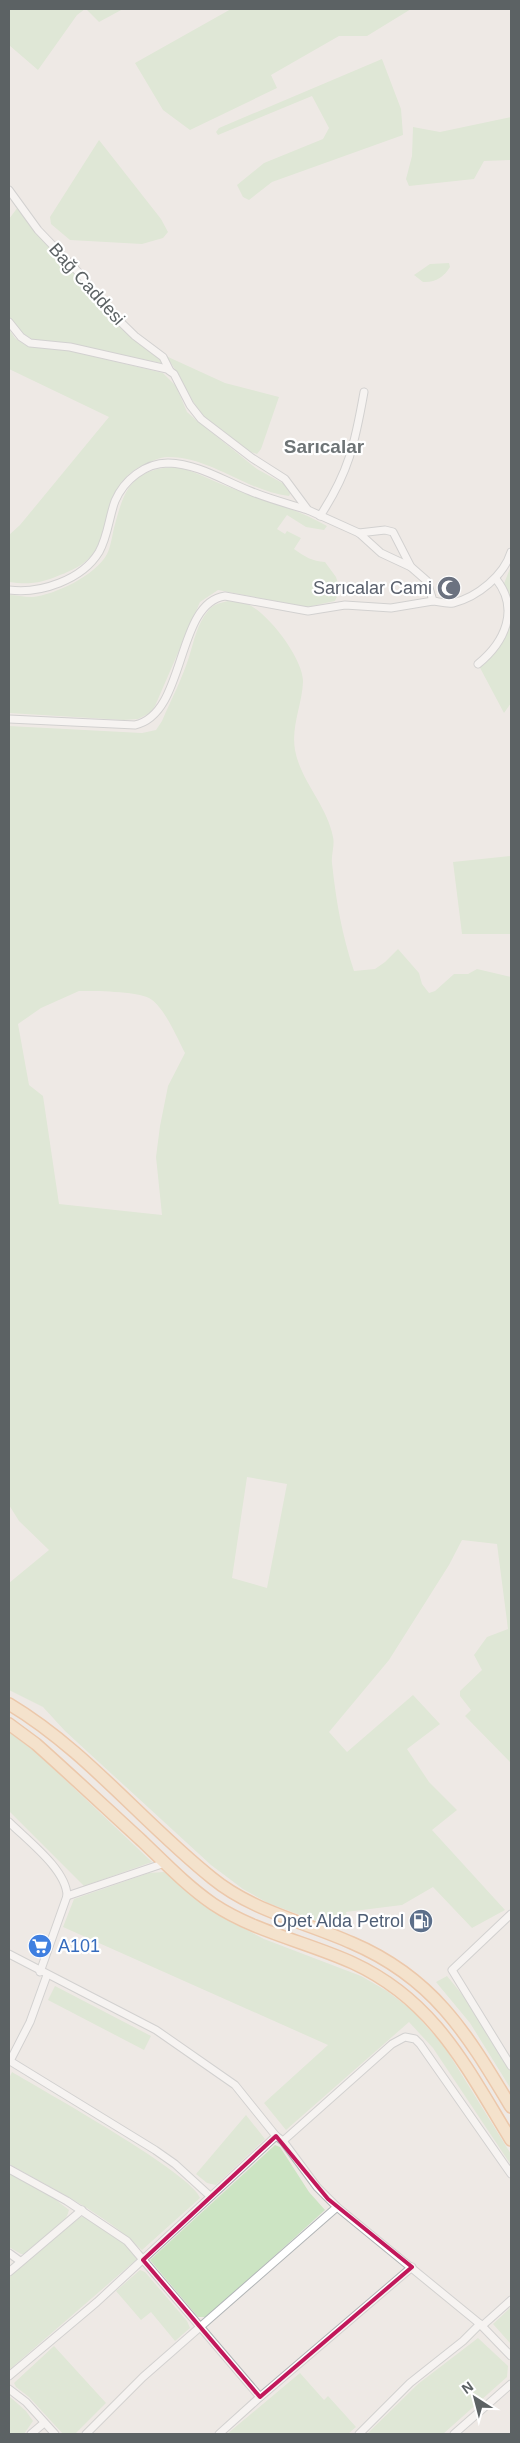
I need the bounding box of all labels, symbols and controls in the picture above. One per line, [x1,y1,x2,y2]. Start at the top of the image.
street label: Bağ Caddesi [45,239,129,329]
district label: Sarıcalar [284,436,365,457]
mosque icon: Sarıcalar Cami [436,575,462,601]
place label: Sarıcalar Cami [313,578,432,598]
fuel station icon: Opet Alda Petrol [408,1908,434,1934]
place label: Opet Alda Petrol [273,1911,404,1931]
supermarket icon: A101 [27,1933,53,1959]
place label: A101 [58,1936,100,1956]
north arrow [450,2373,500,2423]
text: N [459,2378,476,2397]

